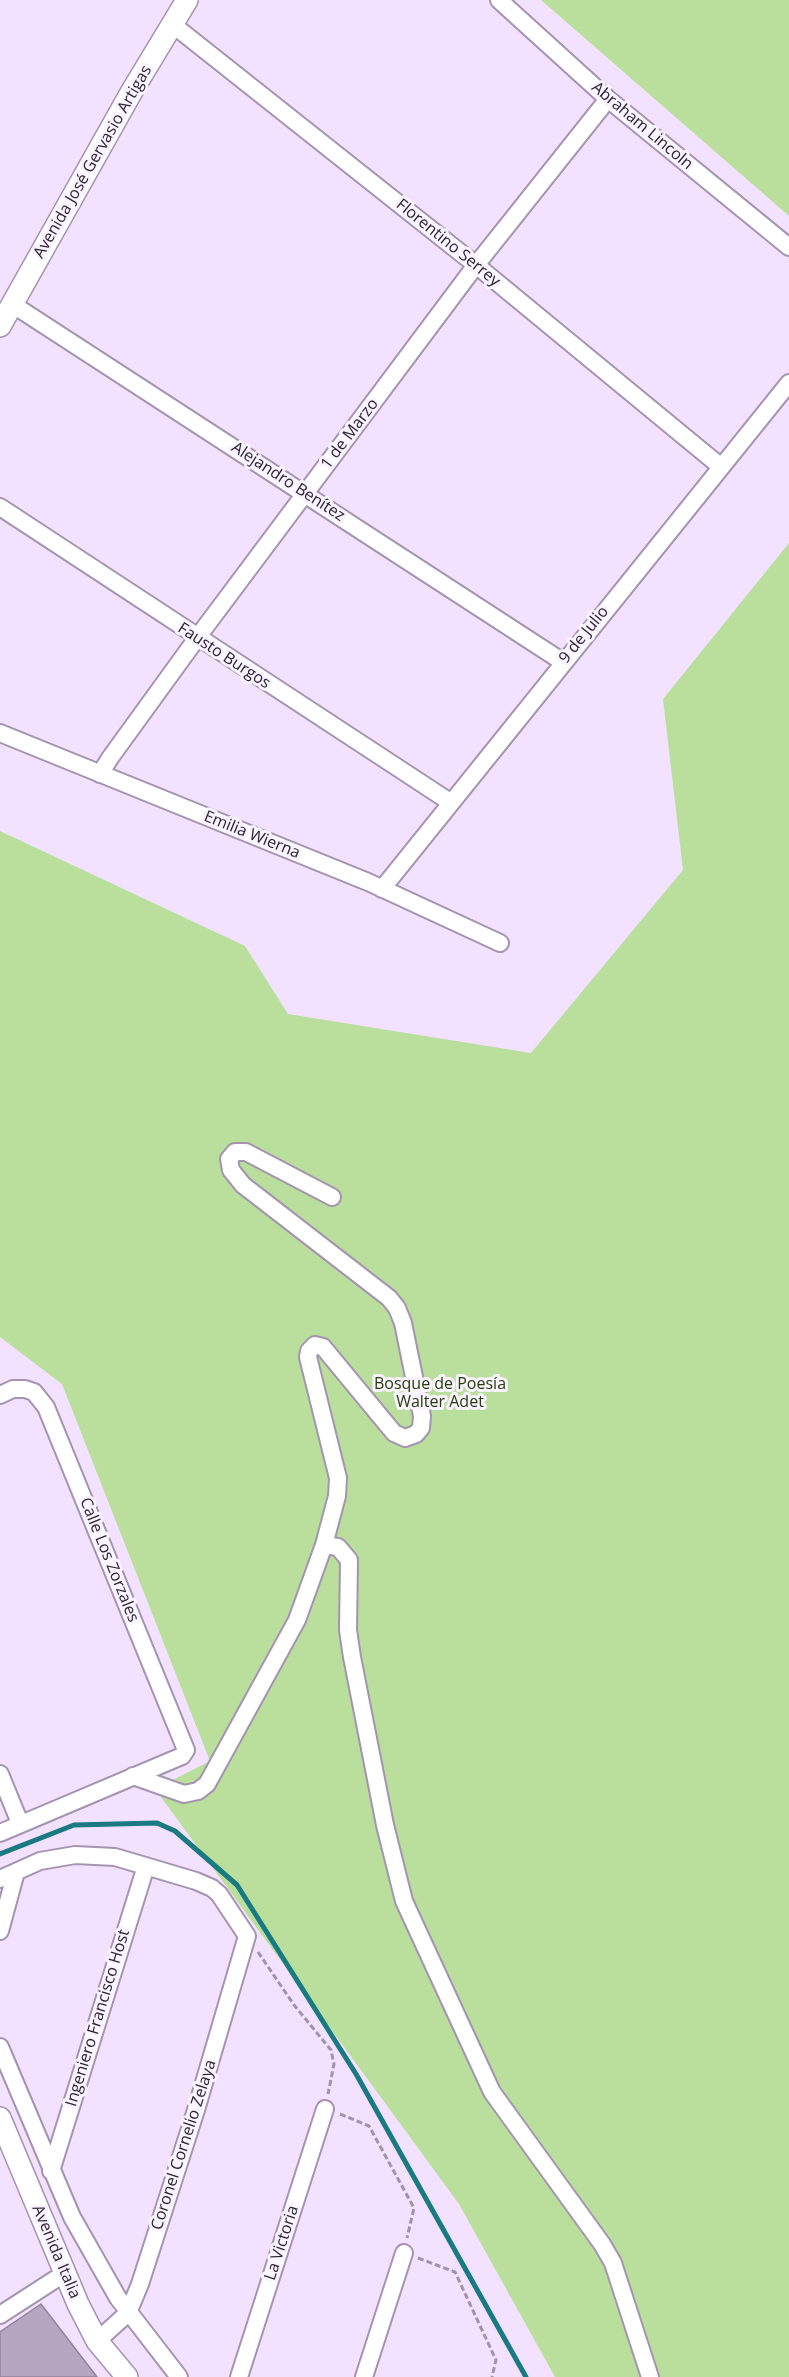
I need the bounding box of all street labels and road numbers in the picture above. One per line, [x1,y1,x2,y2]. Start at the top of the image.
street label: Avenida José Gervasio Artigas [30,62,156,262]
street label: Abraham Lincoln [587,78,697,174]
street label: Florentino Serrey [392,195,504,291]
street label: 1 de Marzo [317,395,383,473]
street label: Alejandro Benítez [228,438,348,526]
street label: 9 de Julio [555,603,613,667]
street label: Fausto Burgos [174,619,274,693]
street label: Emilia Wierna [201,807,303,863]
street label: Calle Los Zorzales [75,1495,143,1625]
street label: Ingeniero Francisco Host [62,1927,134,2109]
street label: Coronel Cornelio Zelaya [147,2058,221,2232]
street label: Avenida Italia [28,2202,84,2302]
street label: La Victoria [261,2203,303,2283]

